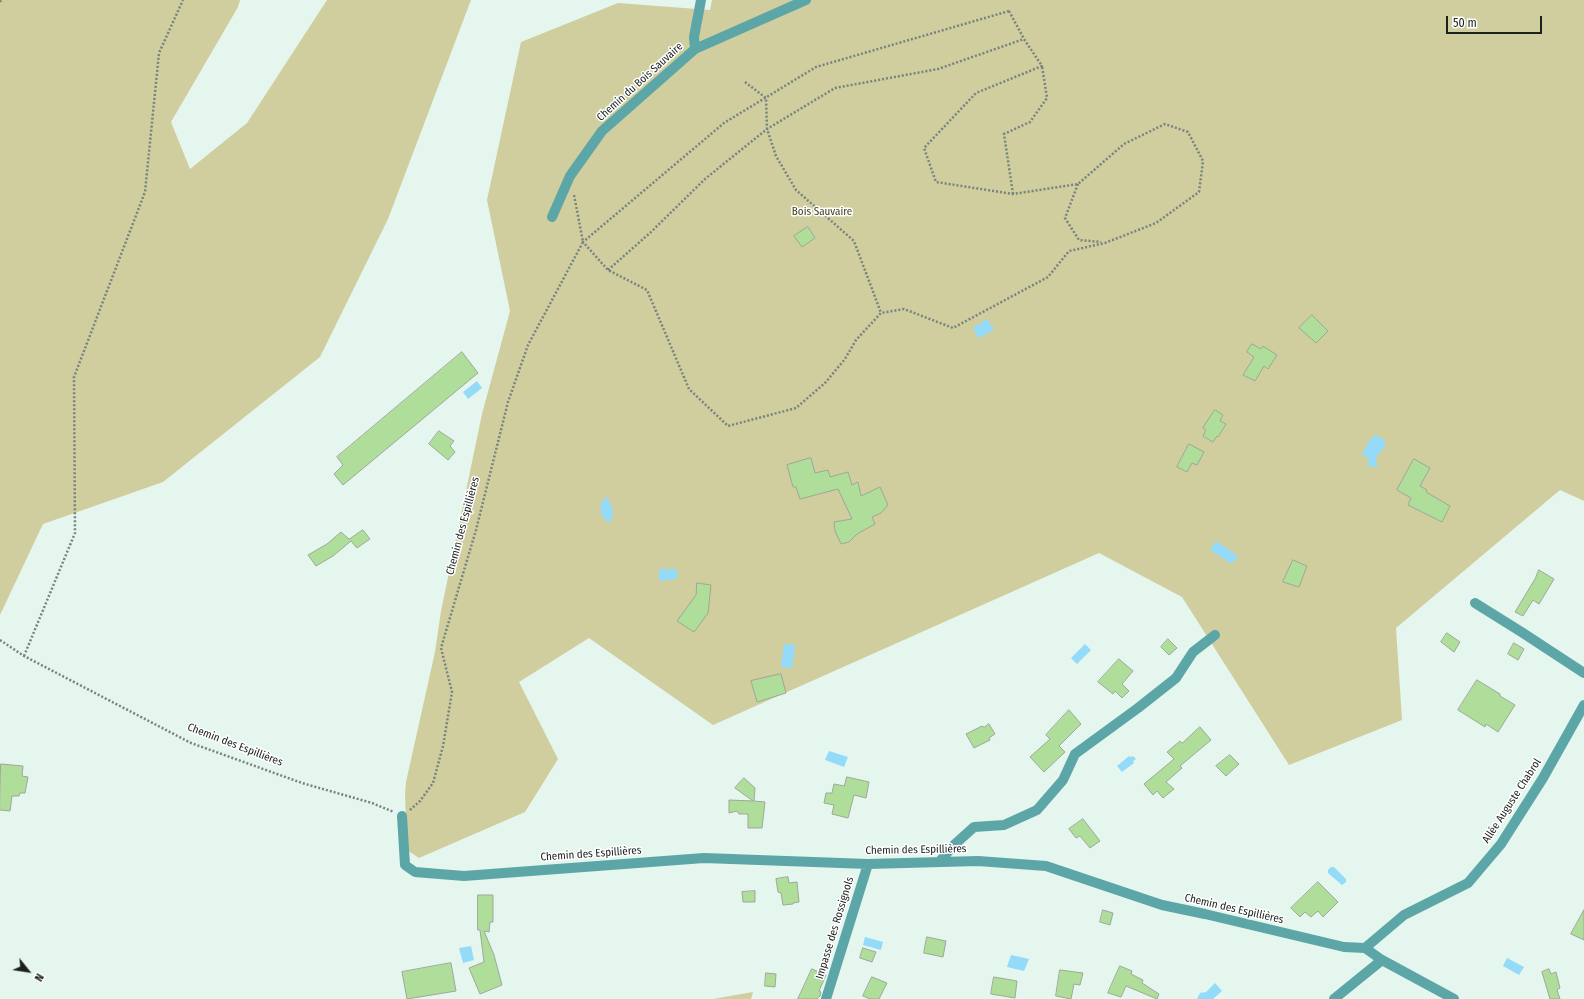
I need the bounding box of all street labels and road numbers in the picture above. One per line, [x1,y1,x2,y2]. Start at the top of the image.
street label: Chemin du Bois Sauvaire [594,40,686,124]
street label: Chemin des Espillières [444,475,482,577]
street label: Chemin des Espillières [185,721,285,769]
street label: Allée Auguste Chabrol [1480,756,1544,846]
street label: Chemin des Espillières [865,843,967,857]
street label: Chemin des Espillières [540,844,642,864]
street label: Impasse des Rossignols [813,875,857,981]
street label: Chemin des Espillières [1183,891,1285,927]

